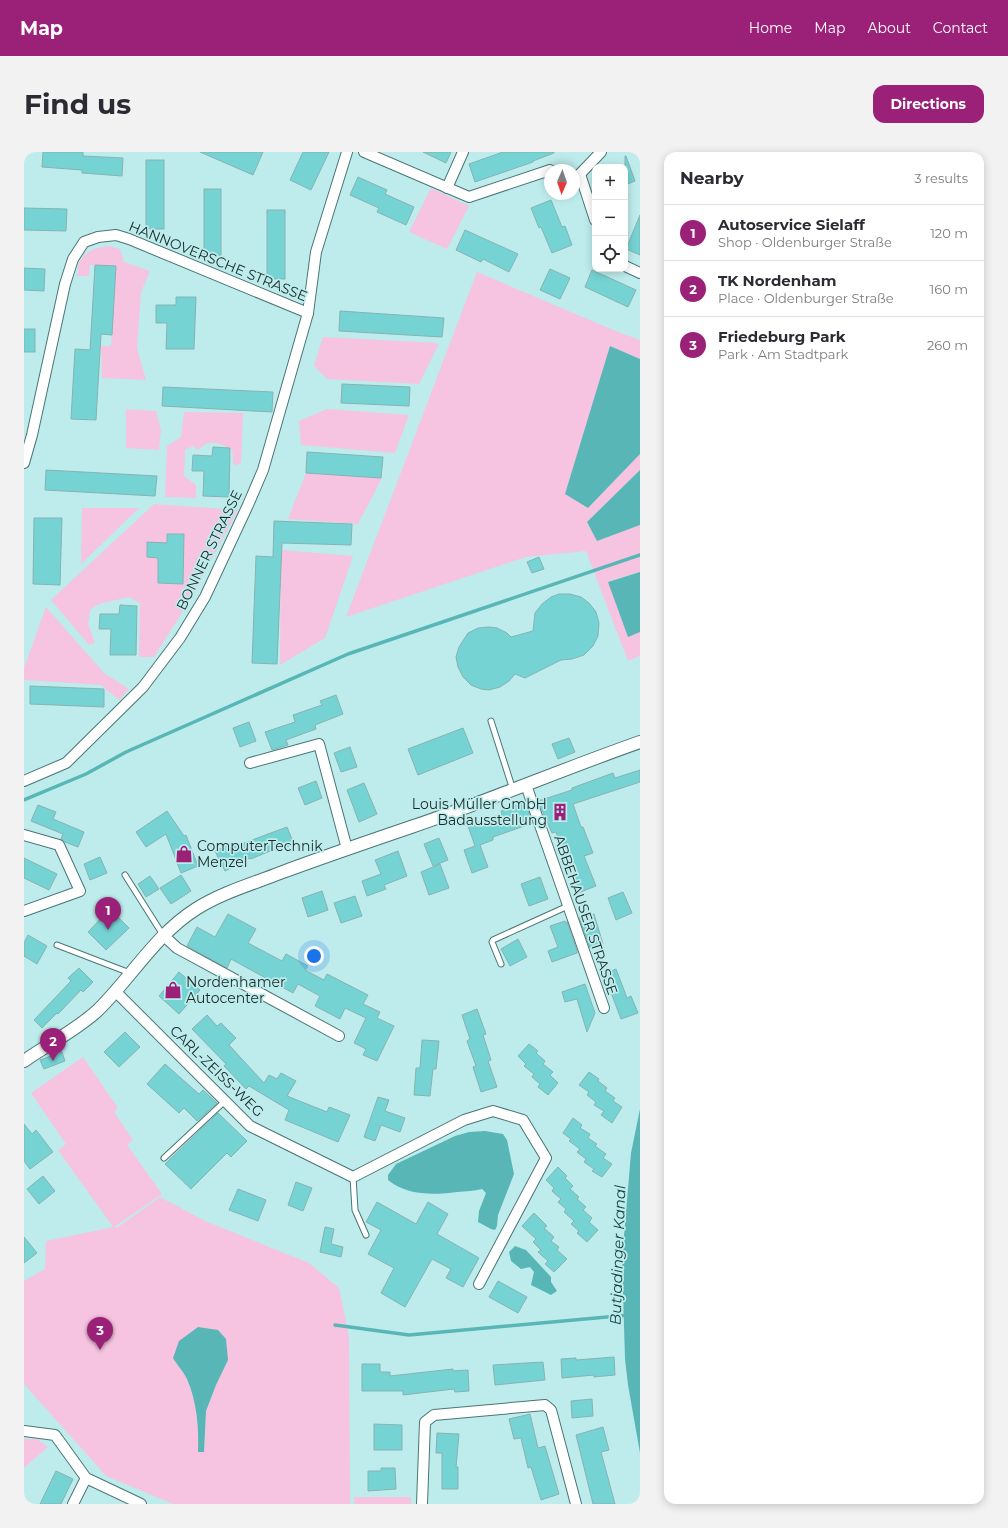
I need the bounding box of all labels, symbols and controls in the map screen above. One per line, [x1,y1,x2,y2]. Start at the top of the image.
text: Map [20,17,63,40]
text: Home [749,19,792,37]
text: Map [814,19,845,37]
text: About [867,19,911,37]
text: Contact [933,19,988,37]
button: Directions [873,85,984,123]
text: Find us [24,87,131,121]
north arrow [544,164,580,200]
map controls [592,164,628,272]
button: + [592,164,628,200]
text: Nearby [680,168,744,188]
text: 3 results [914,170,968,186]
button: − [592,200,628,236]
text: Autoservice Sielaff [718,215,865,234]
street label: HANNOVERSCHE STRASSE [126,217,310,305]
text: 1 [690,225,696,241]
text: 120 m [930,225,968,241]
text: Shop · Oldenburger Straße [718,234,892,250]
button: locate [592,236,628,272]
text: TK Nordenham [718,271,836,290]
text: 2 [689,281,697,297]
text: 160 m [930,281,968,297]
text: Place · Oldenburger Straße [718,290,894,306]
text: Friedeburg Park [718,327,846,346]
text: 3 [689,337,697,353]
text: 260 m [927,337,968,353]
text: Park · Am Stadtpark [718,346,848,362]
street label: BONNER STRASSE [172,487,246,613]
place label: Louis Müller GmbH Badausstellung [412,795,547,829]
building icon: Louis Müller GmbH Badausstellung [550,802,570,822]
street label: ABBEHAUSER STRASSE [550,833,622,997]
place label: ComputerTechnik Menzel [197,837,323,871]
shop icon: ComputerTechnik Menzel [174,844,194,864]
pin: 1 [95,897,121,930]
your location [304,946,324,966]
place label: Nordenhamer Autocenter [186,973,286,1007]
shop icon: Nordenhamer Autocenter [163,980,183,1000]
street label: CARL-ZEISS-WEG [166,1021,268,1121]
pin: 2 [40,1028,66,1061]
water label: Butjadinger Kanal [606,1185,629,1325]
pin: 3 [87,1317,113,1350]

